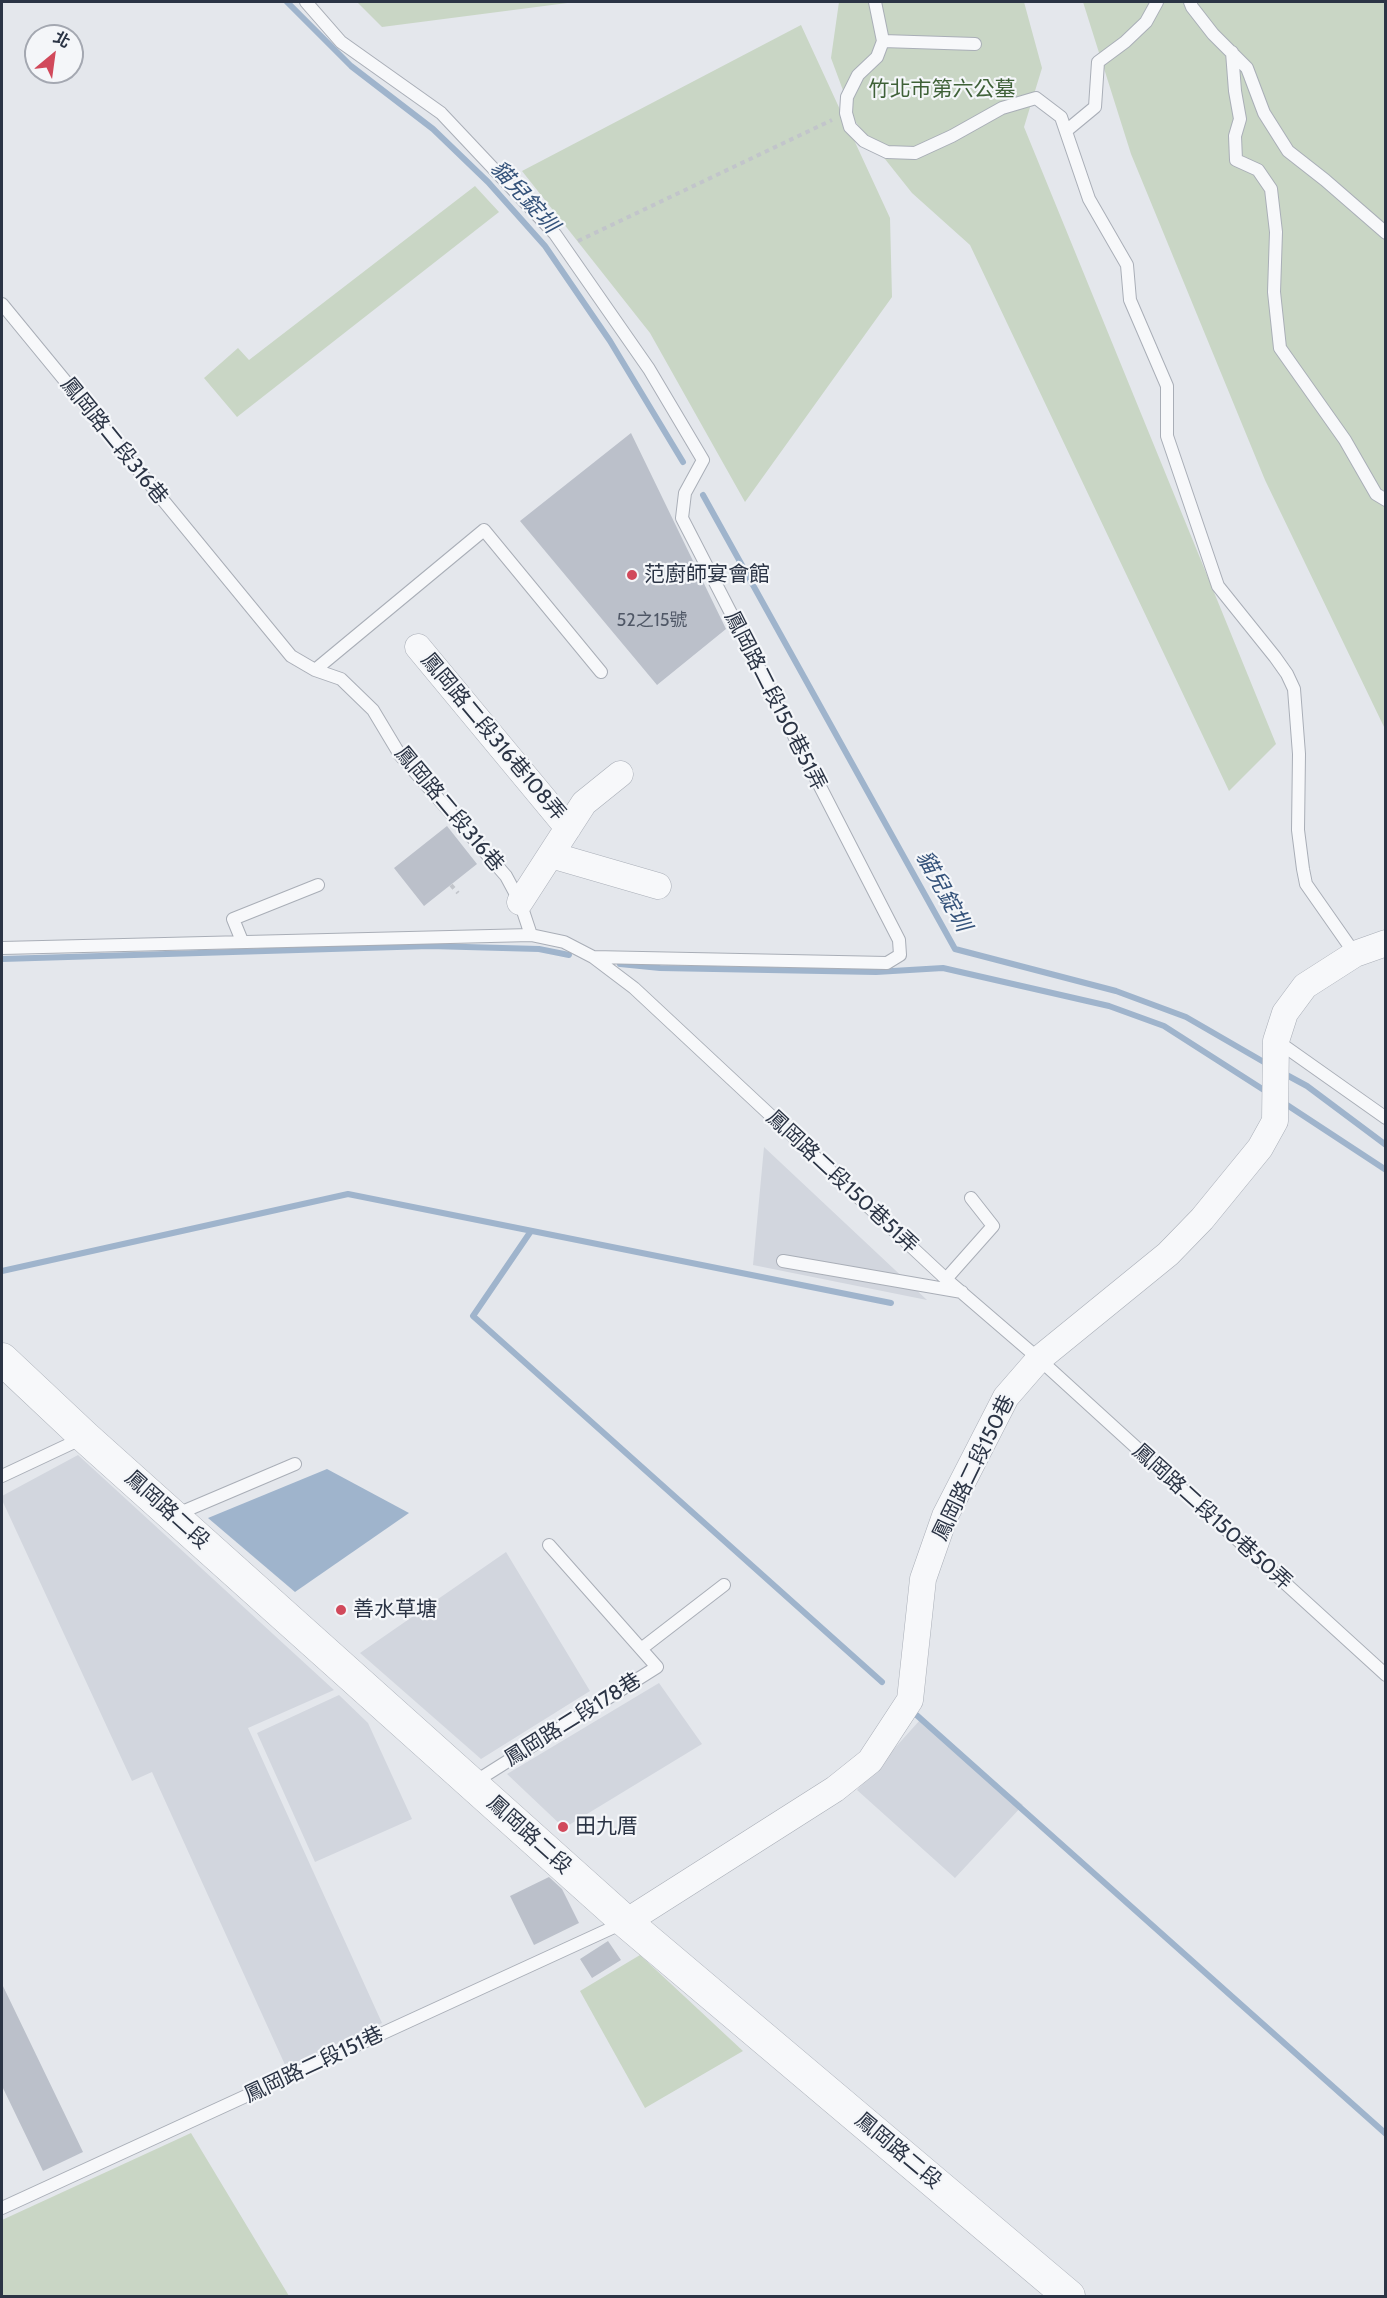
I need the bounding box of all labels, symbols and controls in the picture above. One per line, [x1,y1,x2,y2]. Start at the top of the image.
north arrow [24,24,84,84]
text: 北 [50,27,74,52]
park label: 竹北市第六公墓 [869,77,1015,103]
water label: 貓兒錠圳 [485,155,563,239]
street label: 鳳岡路二段316巷 [55,372,173,510]
place label: 范廚師宴會館 [644,562,770,588]
marker: 范廚師宴會館 [625,568,639,582]
street label: 鳳岡路二段150巷51弄 [719,607,831,795]
house number: 52之15號 [617,610,687,632]
street label: 鳳岡路二段316巷108弄 [415,648,571,826]
street label: 鳳岡路二段316巷 [389,741,509,877]
water label: 貓兒錠圳 [910,846,976,936]
street label: 鳳岡路二段150巷51弄 [761,1105,923,1259]
street label: 鳳岡路二段150巷 [928,1391,1020,1545]
street label: 鳳岡路二段150巷50弄 [1127,1439,1297,1595]
street label: 鳳岡路二段 [120,1466,214,1554]
place label: 善水草塘 [353,1597,437,1623]
marker: 善水草塘 [334,1603,348,1617]
street label: 鳳岡路二段178巷 [500,1668,646,1772]
street label: 鳳岡路二段 [482,1791,576,1879]
place label: 田九厝 [575,1814,638,1840]
marker: 田九厝 [556,1820,570,1834]
street label: 鳳岡路二段151巷 [240,2022,388,2108]
street label: 鳳岡路二段 [850,2108,946,2194]

